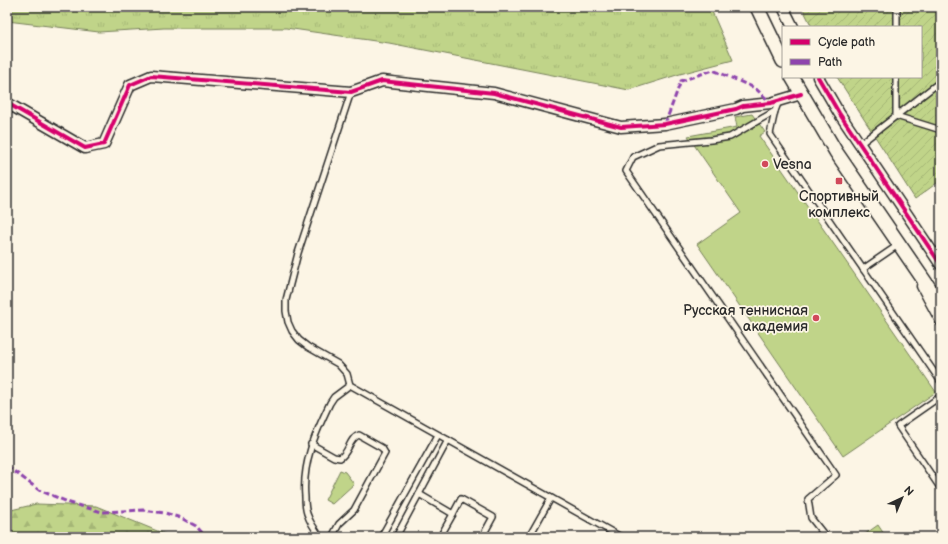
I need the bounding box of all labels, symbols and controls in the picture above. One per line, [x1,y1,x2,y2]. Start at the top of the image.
legend [782,26,922,78]
text: Cycle path [818,35,875,50]
text: Path [818,55,843,70]
place label: Vesna [773,156,812,173]
marker: Vesna [760,159,770,169]
marker: Спортивный комплекс [834,176,844,186]
place label: Спортивный комплекс [799,188,879,221]
place label: Русская теннисная академия [683,302,808,335]
marker: Русская теннисная академия [811,313,821,323]
north arrow [882,478,922,518]
text: N [901,484,916,499]

